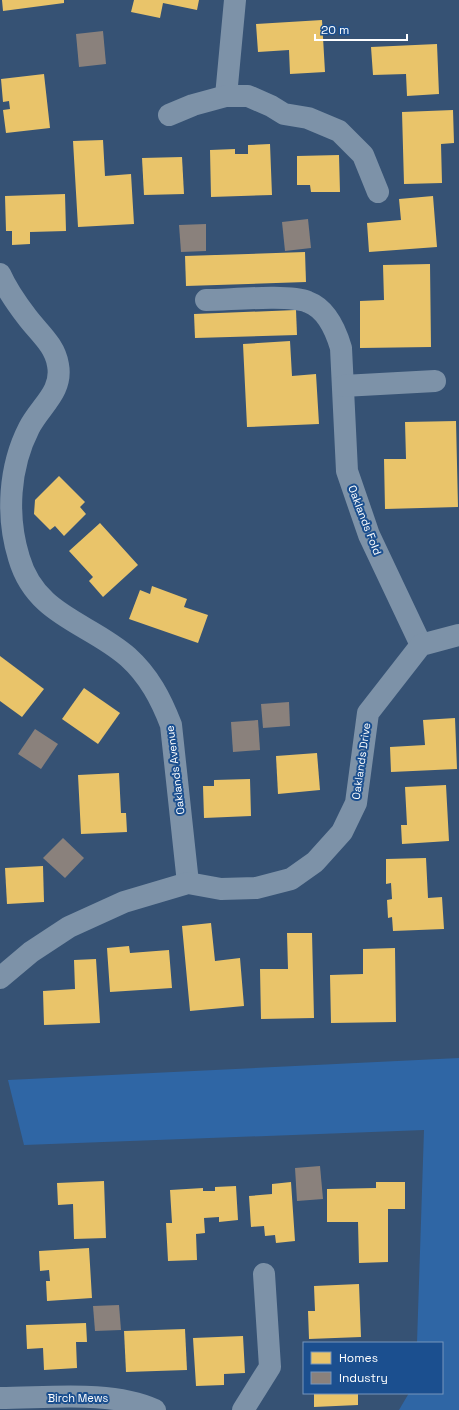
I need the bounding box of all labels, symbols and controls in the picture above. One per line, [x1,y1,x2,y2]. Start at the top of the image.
scale bar [315,16,407,42]
text: 20 m [321,22,349,38]
street label: Oaklands Fold [345,483,385,557]
street label: Oaklands Drive [349,722,373,800]
street label: Oaklands Avenue [163,725,187,815]
legend [303,1342,443,1394]
text: Homes [339,1350,378,1366]
text: Industry [339,1370,388,1386]
street label: Birch Mews [48,1391,108,1405]

